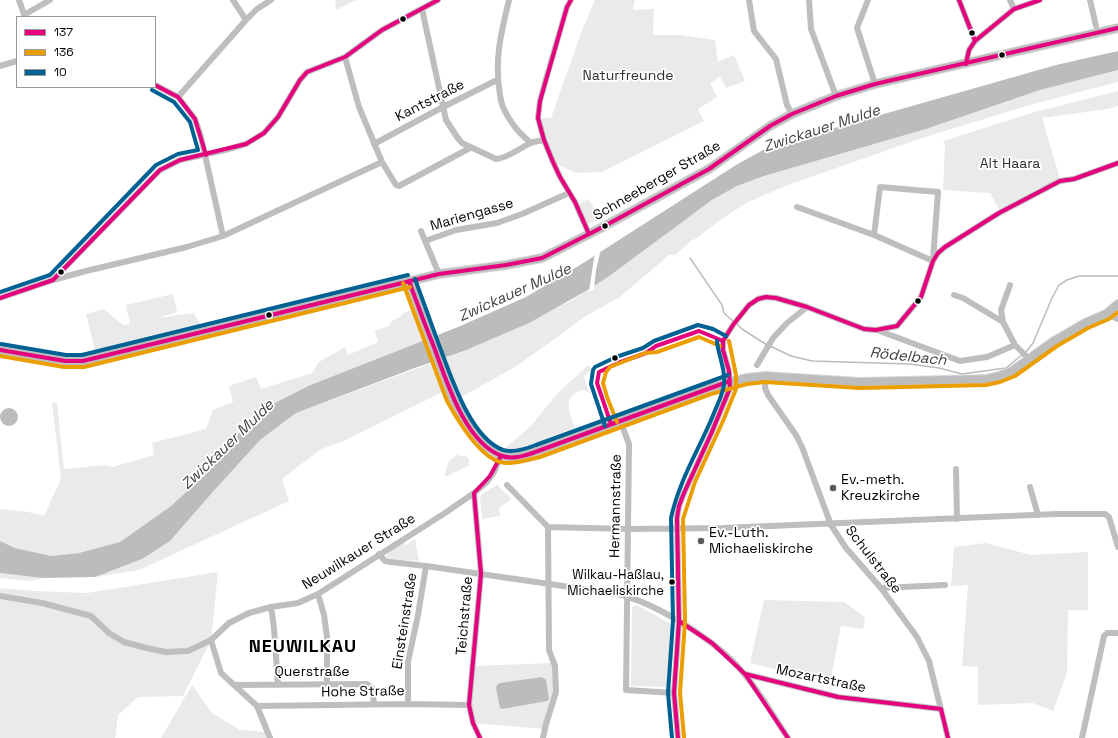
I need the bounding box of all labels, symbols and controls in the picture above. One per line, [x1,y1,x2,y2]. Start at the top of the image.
unlabelled marker [398,14,408,24]
legend [16,16,156,88]
text: 137 [54,24,73,40]
unlabelled marker [967,28,977,38]
text: 136 [54,44,74,60]
unlabelled marker [997,50,1007,60]
text: 10 [54,64,67,80]
park label: Naturfreunde [582,68,674,84]
street label: Kantstraße [393,76,467,126]
water label: Zwickauer Mulde [761,102,883,156]
street label: Schneeberger Straße [590,138,724,224]
park label: Alt Haara [980,156,1040,172]
street label: Mariengasse [428,195,516,235]
unlabelled marker [600,221,610,231]
water label: Zwickauer Mulde [456,260,574,326]
unlabelled marker [56,267,66,277]
unlabelled marker [913,296,923,306]
unlabelled marker [264,310,274,320]
water label: Rödelbach [869,344,947,370]
unlabelled marker [610,353,620,363]
water label: Zwickauer Mulde [178,396,278,494]
street label: Hermannstraße [607,454,625,558]
place label: Ev.-meth. Kreuzkirche [841,472,920,504]
marker: Ev.-meth. Kreuzkirche [828,483,838,493]
street label: Neuwilkauer Straße [299,510,419,594]
street label: Schulstraße [841,523,905,597]
place label: Ev.-Luth. Michaeliskirche [709,525,813,558]
marker: Ev.-Luth. Michaeliskirche [696,536,706,546]
place label: Wilkau-Haßlau, Michaeliskirche [567,567,664,598]
street label: Einsteinstraße [389,572,421,670]
street label: Teichstraße [453,576,477,656]
marker: Wilkau-Haßlau, Michaeliskirche [667,577,677,587]
district label: NEUWILKAU [249,636,357,658]
street label: Mozartstraße [775,661,867,697]
street label: Querstraße [274,664,350,680]
street label: Hohe Straße [321,683,405,701]

